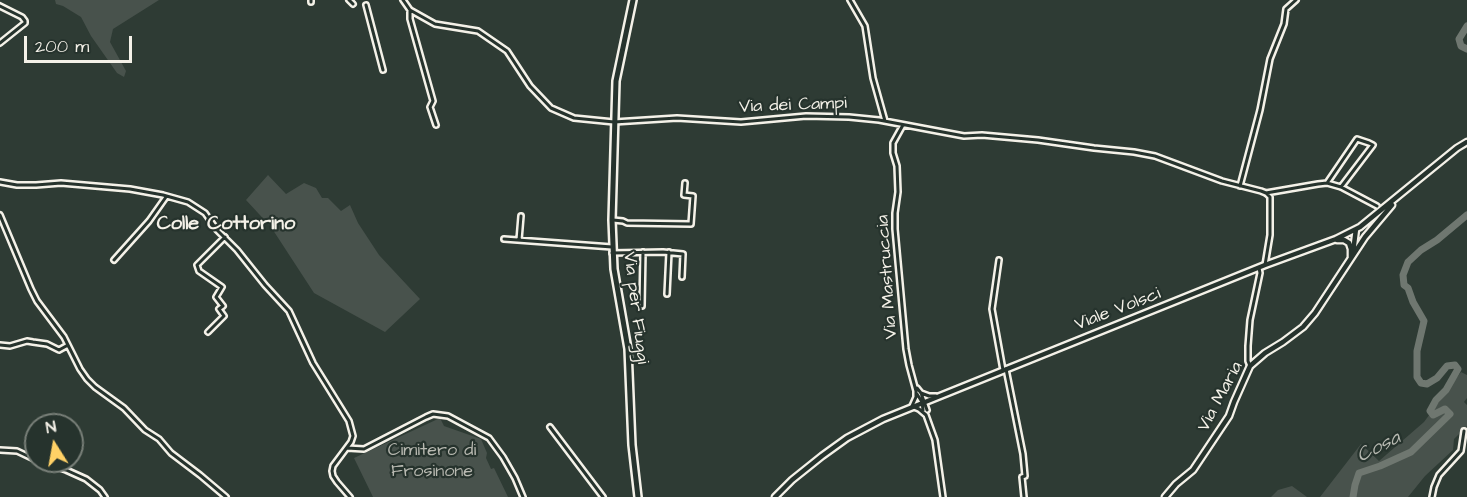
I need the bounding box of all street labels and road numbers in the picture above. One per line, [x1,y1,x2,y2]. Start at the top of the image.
street label: Via dei Campi [739,93,847,119]
street label: Via Mastruccia [873,214,903,340]
street label: Via per Fiuggi [617,251,653,365]
street label: Viale Volsci [1072,284,1164,336]
street label: Via Maria [1194,358,1248,436]

